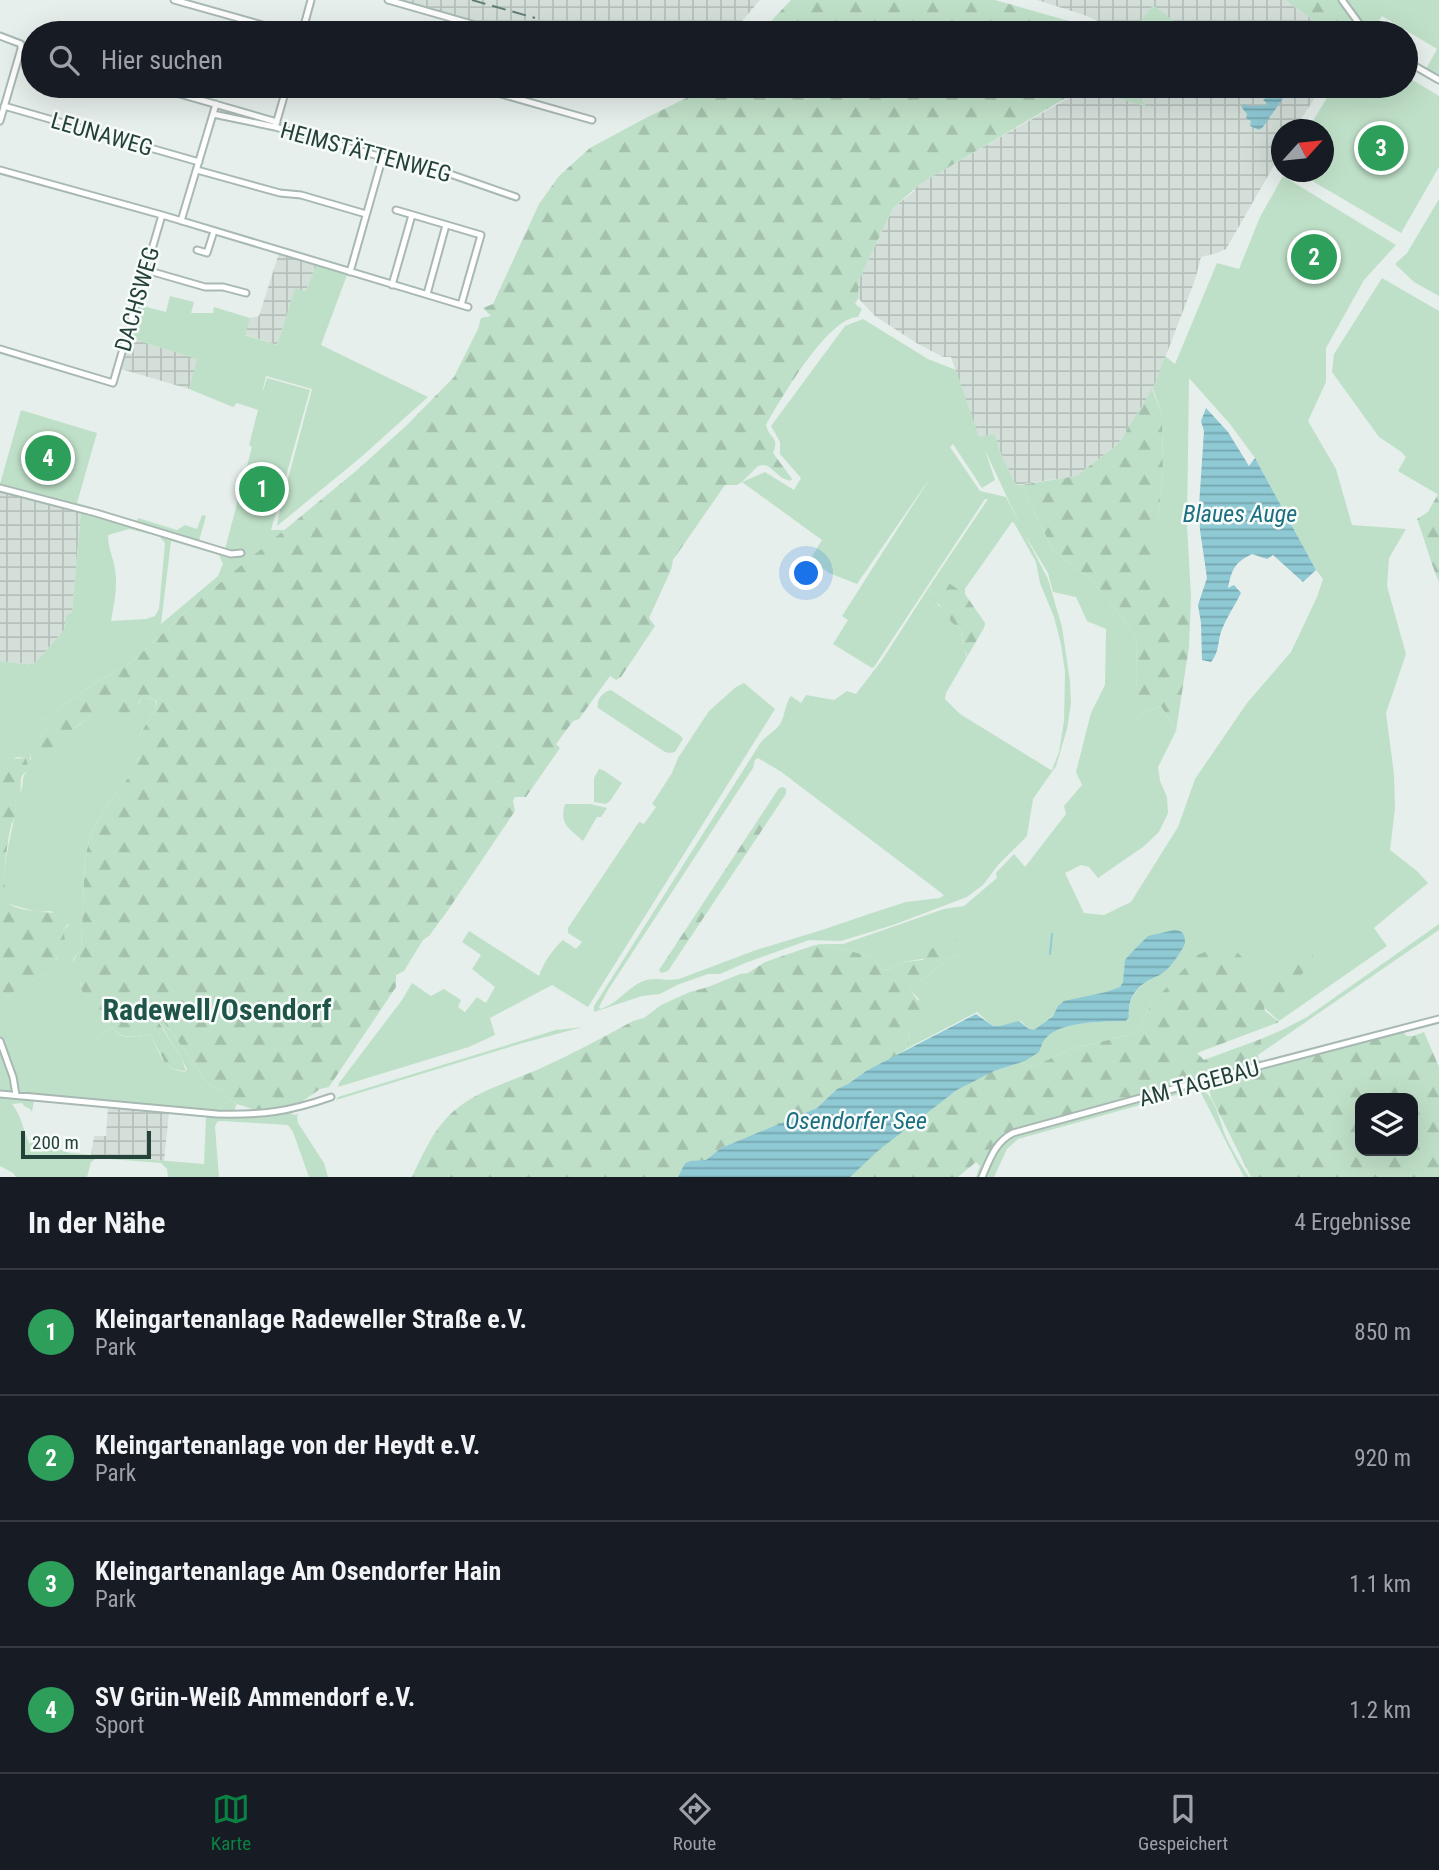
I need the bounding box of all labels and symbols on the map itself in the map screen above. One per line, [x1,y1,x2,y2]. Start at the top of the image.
street label: LEUNAWEG [48,107,156,162]
street label: HEIMSTÄTTENWEG [277,117,454,188]
north arrow [1271,119,1334,182]
pin: 3 [1358,122,1404,174]
pin: 2 [1291,231,1337,283]
street label: DACHSWEG [110,244,165,355]
pin: 4 [25,432,71,484]
pin: 1 [239,463,285,515]
water label: Blaues Auge [1183,500,1297,528]
your location [789,556,823,590]
district label: Radewell/Osendorf [102,992,332,1027]
street label: AM TAGEBAU [1136,1054,1262,1112]
water label: Osendorfer See [785,1107,927,1135]
scale bar [21,1128,150,1160]

